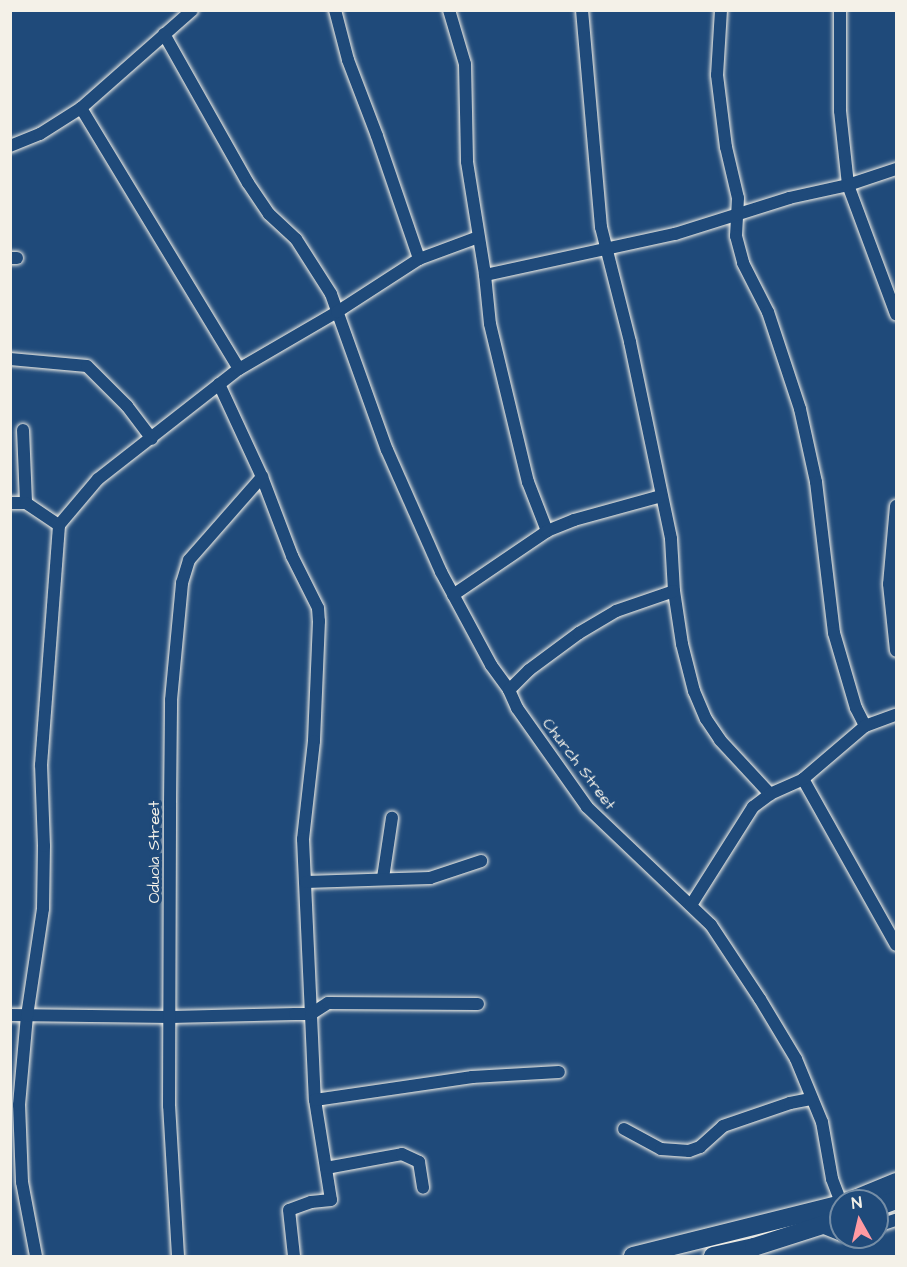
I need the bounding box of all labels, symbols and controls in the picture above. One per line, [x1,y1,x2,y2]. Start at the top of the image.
street label: Church Street [538,714,620,814]
street label: Oduola Street [144,801,164,903]
north arrow [829,1189,889,1249]
text: N [850,1192,863,1215]

